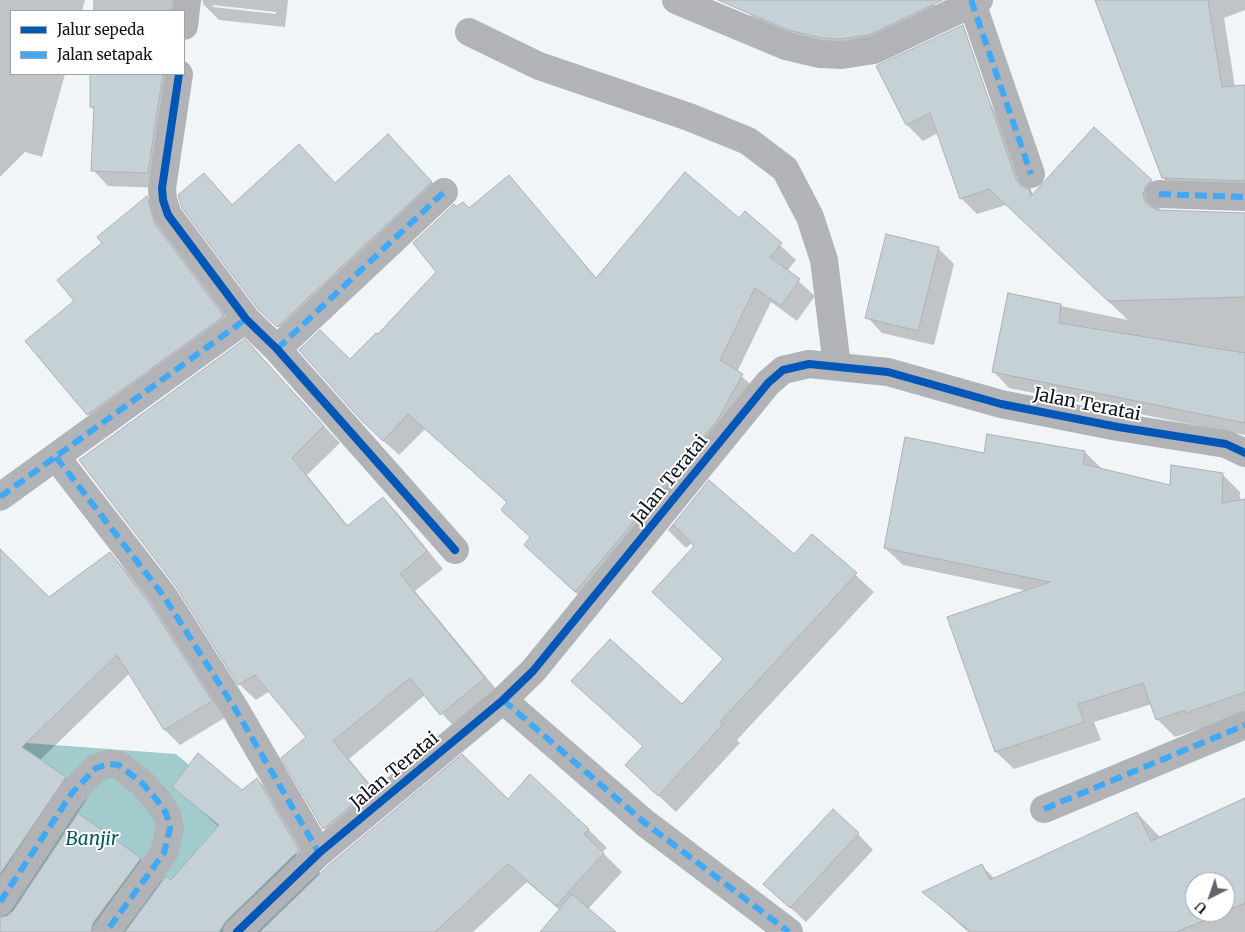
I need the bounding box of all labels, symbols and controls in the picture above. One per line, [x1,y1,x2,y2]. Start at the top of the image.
legend [10,10,185,75]
text: Jalur sepeda [57,20,144,39]
text: Jalan setapak [57,45,152,64]
street label: Jalan Teratai [1032,384,1142,426]
street label: Jalan Teratai [627,431,713,529]
street label: Jalan Teratai [346,728,444,814]
water label: Banjir [65,829,119,851]
north arrow [1185,872,1235,922]
text: U [1191,897,1211,918]

